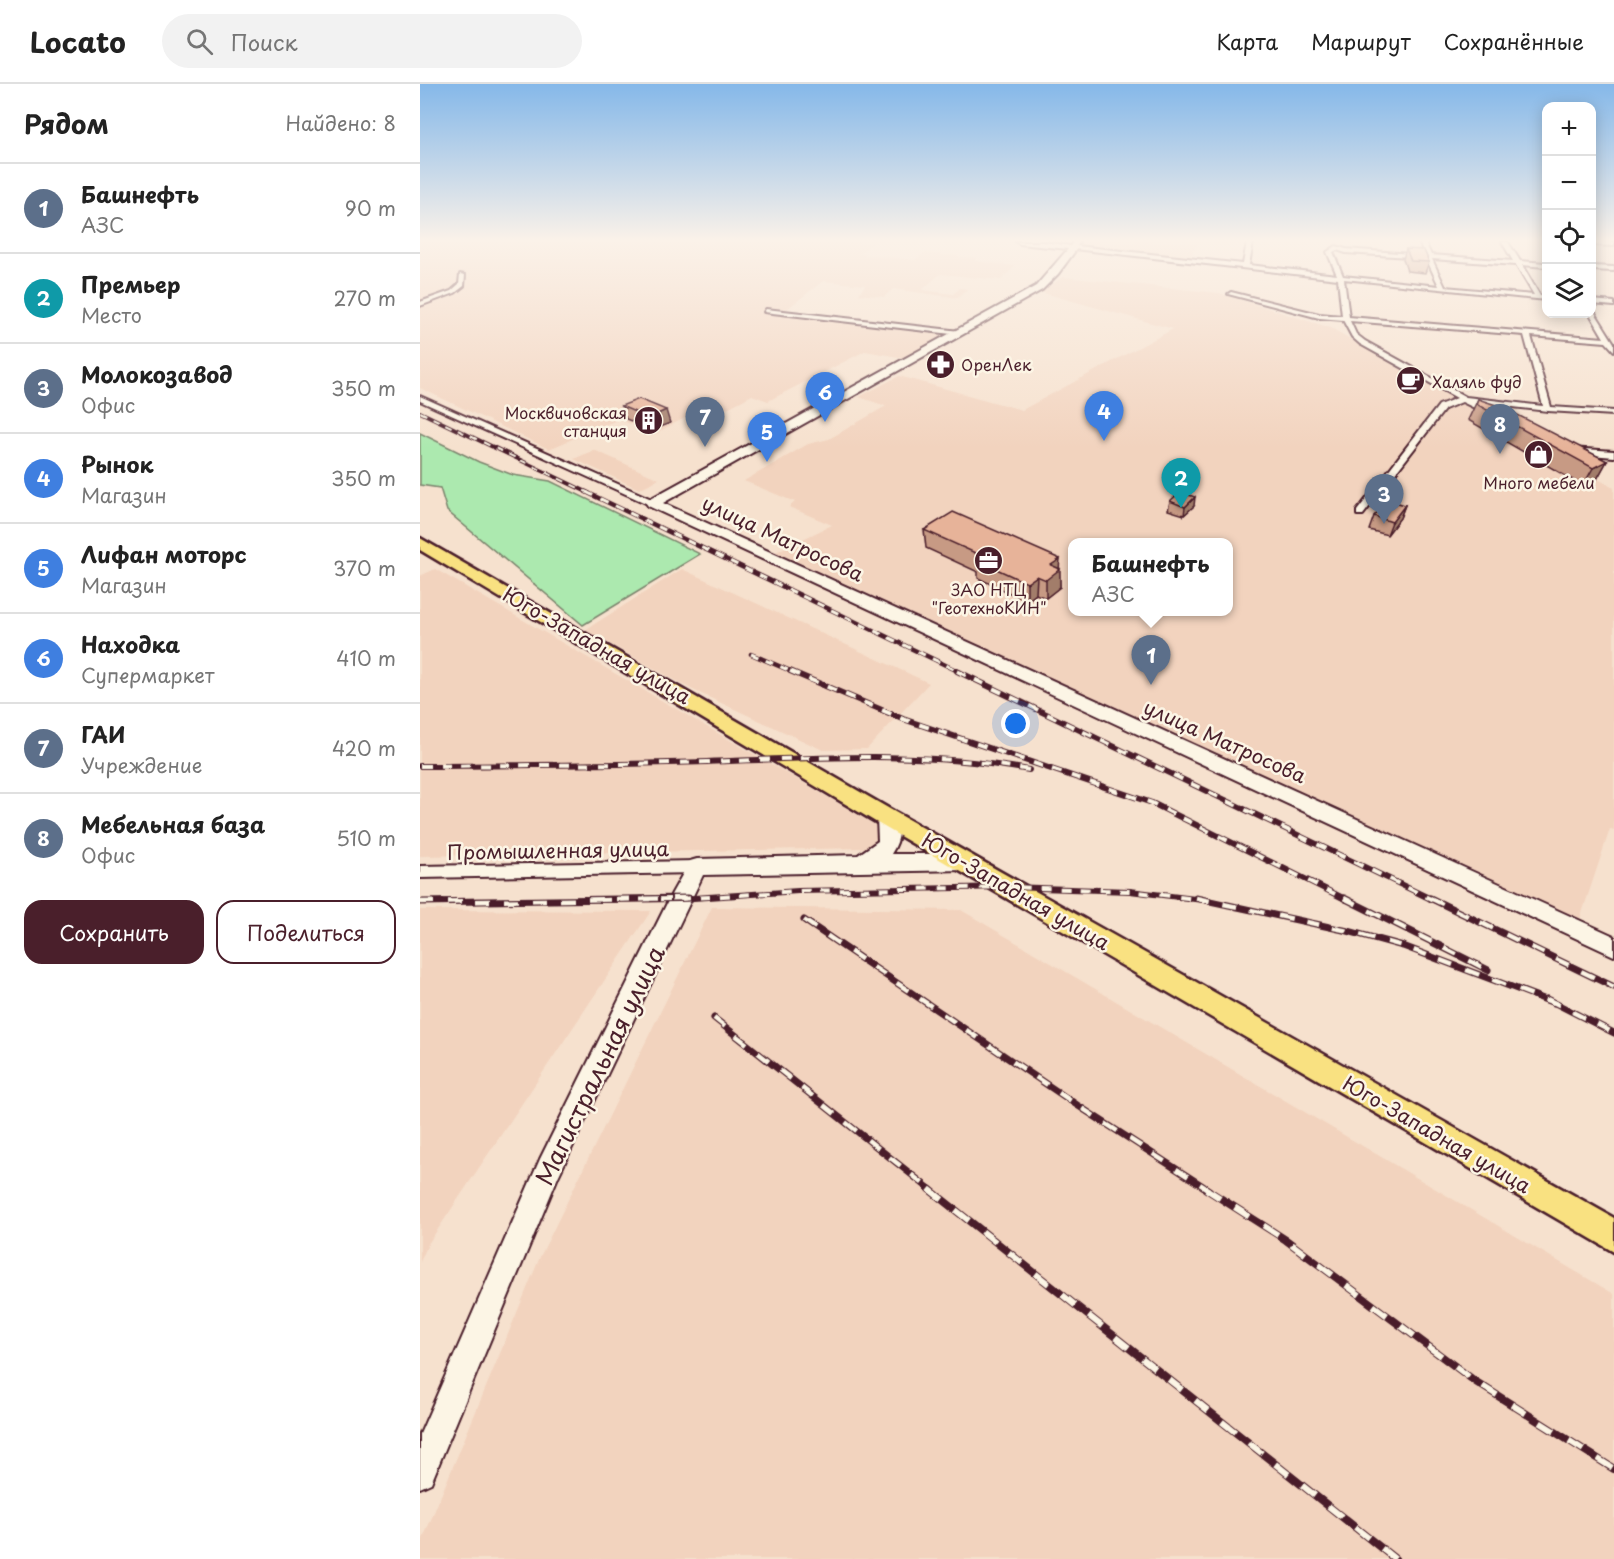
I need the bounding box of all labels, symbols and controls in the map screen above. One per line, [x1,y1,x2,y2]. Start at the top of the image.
search box [162,14,582,68]
text: Locato [30,20,126,63]
icon: search [183,25,216,58]
text: Поиск [231,25,298,58]
text: Карта [1217,25,1278,57]
text: Маршрут [1311,25,1411,57]
text: Сохранённые [1444,25,1584,57]
map controls [1542,102,1596,318]
button: + [1542,102,1596,156]
text: Рядом [24,104,109,143]
text: Найдено: 8 [286,108,396,138]
button: − [1542,156,1596,210]
text: Башнефть [81,177,199,210]
text: 1 [39,193,48,223]
text: 90 m [345,193,396,223]
text: АЗС [81,210,124,240]
button: locate [1542,210,1596,264]
button: layers [1542,264,1596,318]
text: Премьер [81,267,181,300]
text: 2 [36,283,51,313]
text: 270 m [333,283,396,313]
text: Место [81,300,142,330]
pharmacy icon: ОренЛек [924,348,956,380]
place label: ОренЛек [961,352,1032,376]
text: Молокозавод [81,357,233,390]
cafe icon: Халяль фуд [1395,365,1427,397]
place label: Халяль фуд [1432,369,1522,393]
pin: 6 [806,372,844,422]
text: 3 [37,373,50,403]
text: 350 m [331,373,396,403]
text: Офис [81,390,135,420]
pin: 4 [1084,392,1124,441]
pin: 7 [686,398,724,447]
place label: Москвичовская станция [505,400,627,442]
pin: 8 [1480,404,1520,454]
building icon: Москвичовская станция [632,405,664,437]
pin: 5 [748,412,786,462]
shop icon: Много мебели [1523,438,1555,470]
text: Рынок [81,447,154,480]
pin: 2 [1162,458,1200,508]
text: 4 [37,463,50,493]
text: 350 m [331,463,396,493]
place label: Много мебели [1483,470,1595,494]
pin: 3 [1364,474,1404,524]
text: Магазин [81,480,167,510]
street label: улица Матросова [697,487,869,589]
text: Лифан моторс [81,537,247,570]
popup [1068,538,1233,616]
office icon: ЗАО НТЦ "ГеотехноКИН" [973,545,1005,577]
text: Башнефть [1091,546,1210,579]
text: 5 [37,553,50,583]
text: 370 m [333,553,396,583]
text: Магазин [81,570,167,600]
place label: ЗАО НТЦ "ГеотехноКИН" [931,577,1047,619]
street label: Юго-Западная улица [497,579,697,711]
text: АЗС [1091,579,1135,609]
text: Находка [81,627,180,660]
pin: 1 [1132,636,1170,685]
text: 6 [36,643,51,673]
text: 410 m [336,643,396,673]
text: Супермаркет [81,660,214,690]
street label: улица Матросова [1139,692,1312,791]
your location [1001,709,1030,738]
text: ГАИ [81,717,126,750]
text: 7 [38,733,49,763]
text: 420 m [332,733,396,763]
text: Учреждение [81,750,202,780]
text: Мебельная база [81,807,265,840]
text: 8 [37,823,50,853]
text: 510 m [336,823,396,853]
street label: Юго-Западная улица [916,825,1116,957]
street label: Промышленная улица [447,833,670,867]
text: Офис [81,840,135,870]
button: Сохранить [24,900,204,964]
button: Поделиться [216,900,396,964]
street label: Магистральная улица [525,939,673,1191]
street label: Юго-Западная улица [1337,1068,1537,1200]

